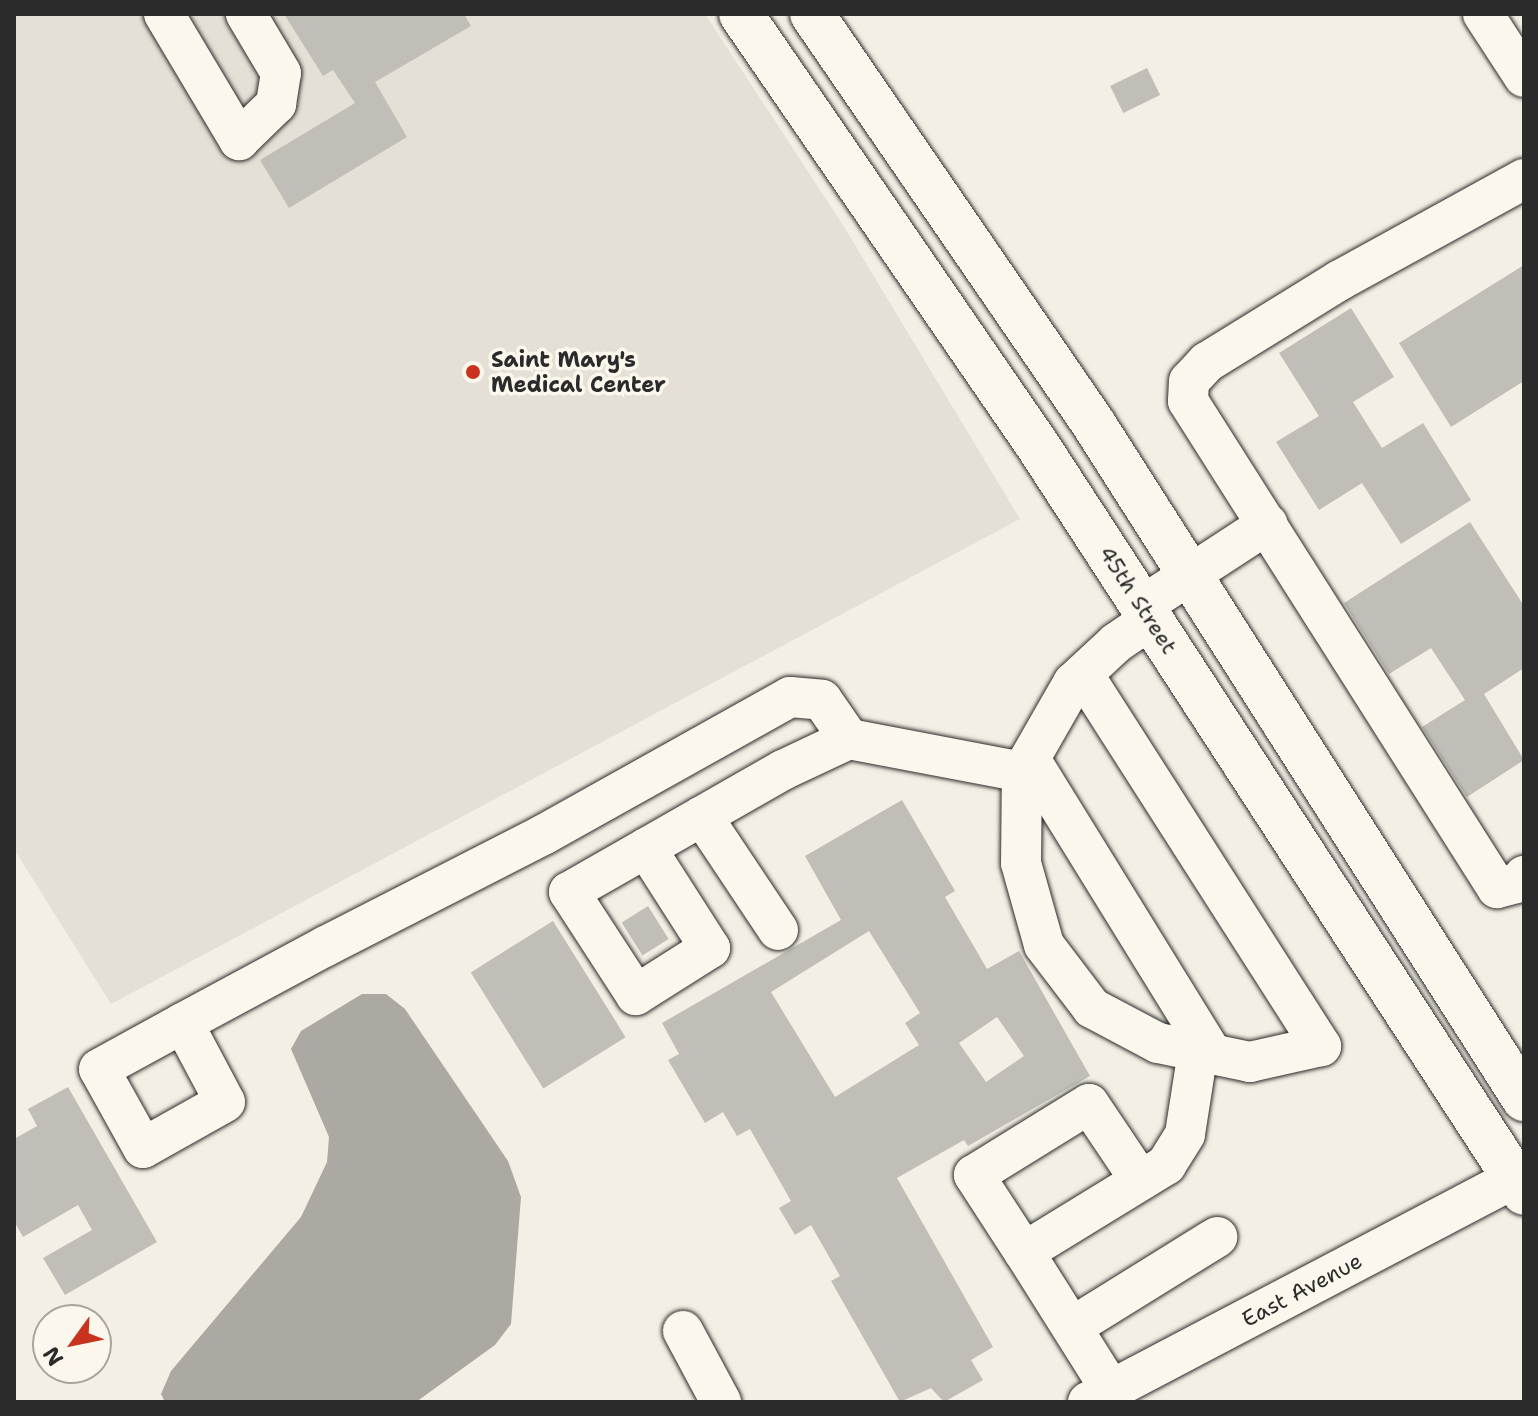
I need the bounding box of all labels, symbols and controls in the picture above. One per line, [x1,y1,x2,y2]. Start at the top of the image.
place label: Saint Mary's Medical Center [491,346,666,398]
marker: Saint Mary's Medical Center [462,361,484,383]
street label: 45th Street [1093,541,1183,659]
street label: East Avenue [1237,1247,1367,1333]
north arrow [32,1304,112,1384]
text: N [36,1341,70,1371]

